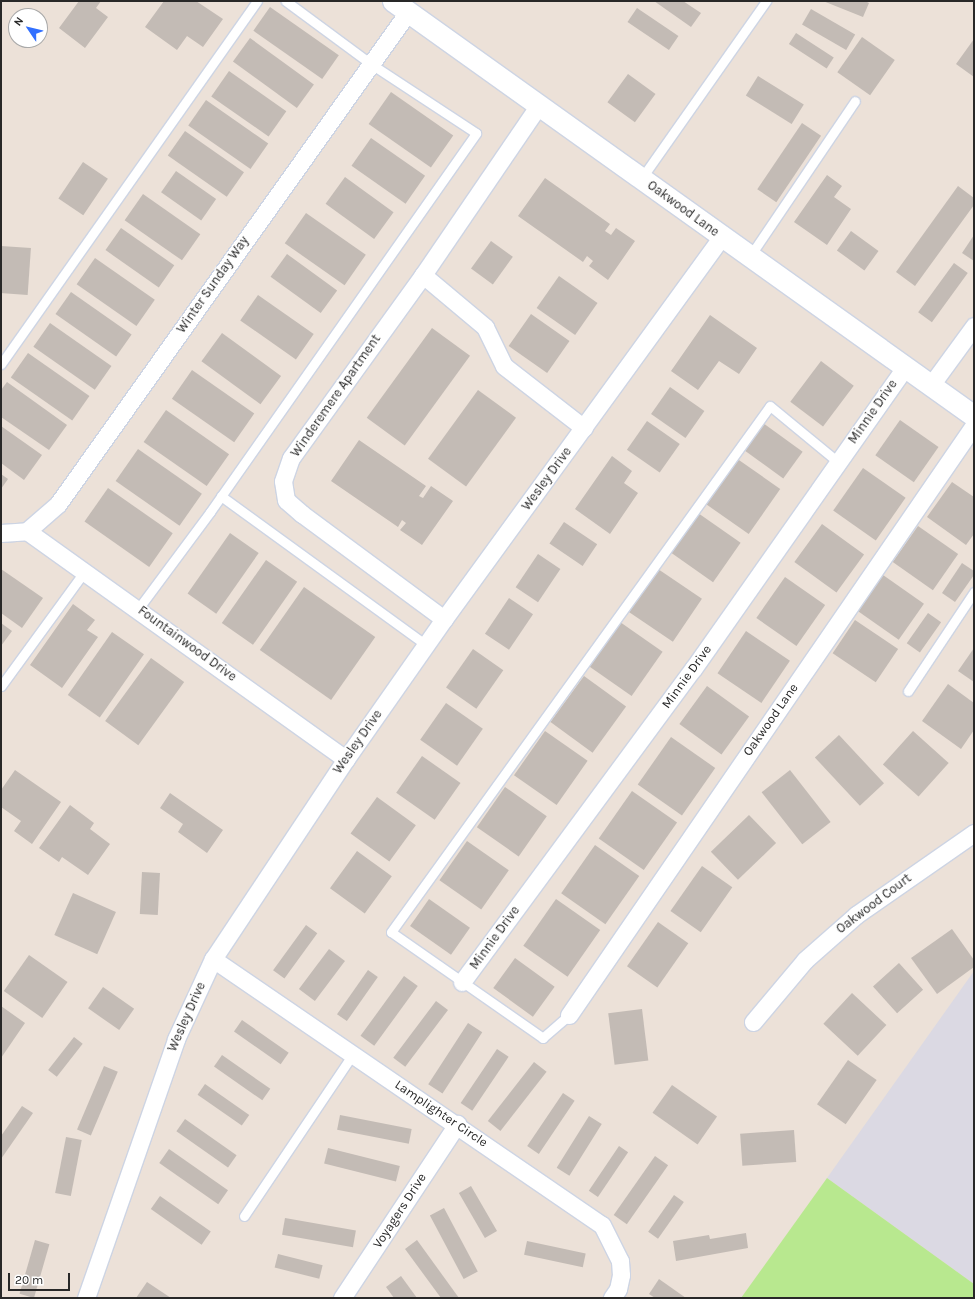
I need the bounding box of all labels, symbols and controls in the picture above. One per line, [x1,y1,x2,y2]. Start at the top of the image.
north arrow [8,8,48,48]
text: N [11,14,26,28]
street label: Oakwood Lane [644,178,722,240]
street label: Winter Sunday Way [174,234,252,336]
street label: Winderemere Apartment [288,332,384,460]
street label: Minnie Drive [845,377,901,447]
street label: Wesley Drive [519,444,575,514]
street label: Fountainwood Drive [135,603,239,685]
street label: Minnie Drive [659,642,715,712]
street label: Oakwood Lane [740,681,802,759]
street label: Wesley Drive [330,707,386,777]
street label: Oakwood Court [833,871,915,937]
street label: Minnie Drive [467,903,523,973]
street label: Wesley Drive [165,980,209,1054]
street label: Lamplighter Circle [392,1077,490,1151]
street label: Voyagers Drive [370,1171,430,1251]
scale bar [10,1265,72,1291]
text: 20 m [15,1273,43,1287]

